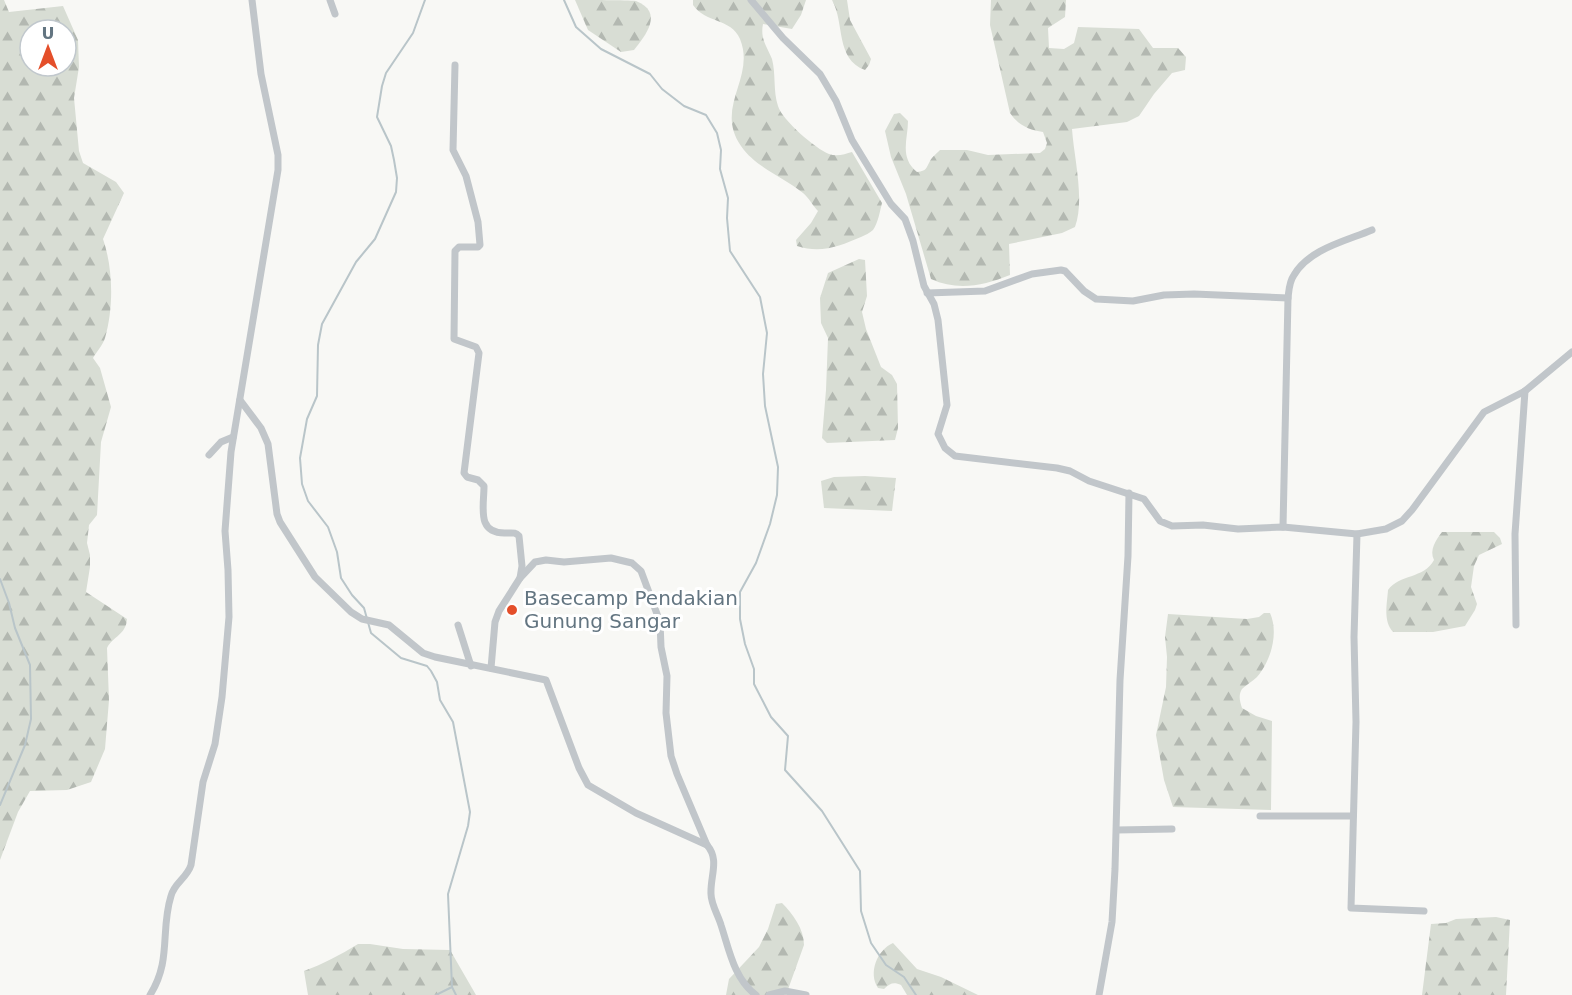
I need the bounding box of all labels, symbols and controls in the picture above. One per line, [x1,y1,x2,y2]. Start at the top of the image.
north arrow [18,18,78,78]
text: U [42,24,55,43]
place label: Basecamp Pendakian Gunung Sangar [524,586,738,633]
marker: Basecamp Pendakian Gunung Sangar [505,603,519,617]

